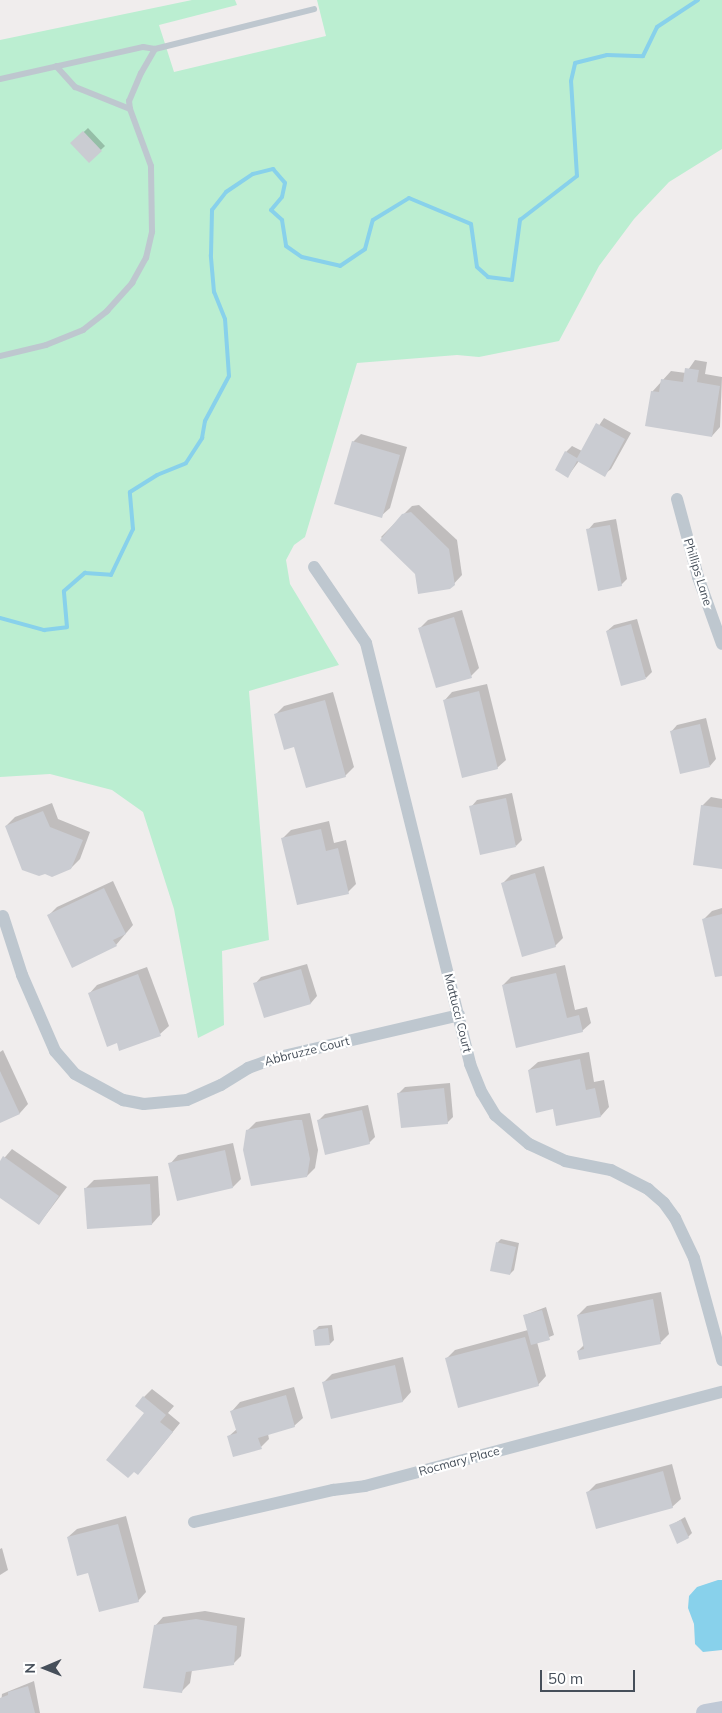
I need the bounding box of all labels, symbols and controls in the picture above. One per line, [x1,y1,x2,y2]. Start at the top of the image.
street label: Phillips Lane [681,536,715,608]
street label: Mattucci Court [441,972,475,1054]
street label: Abbruzze Court [263,1033,351,1069]
street label: Rocmary Place [417,1443,501,1479]
north arrow [20,1643,70,1693]
scale bar [542,1660,637,1692]
text: N [21,1663,39,1674]
text: 50 m [548,1669,583,1688]

